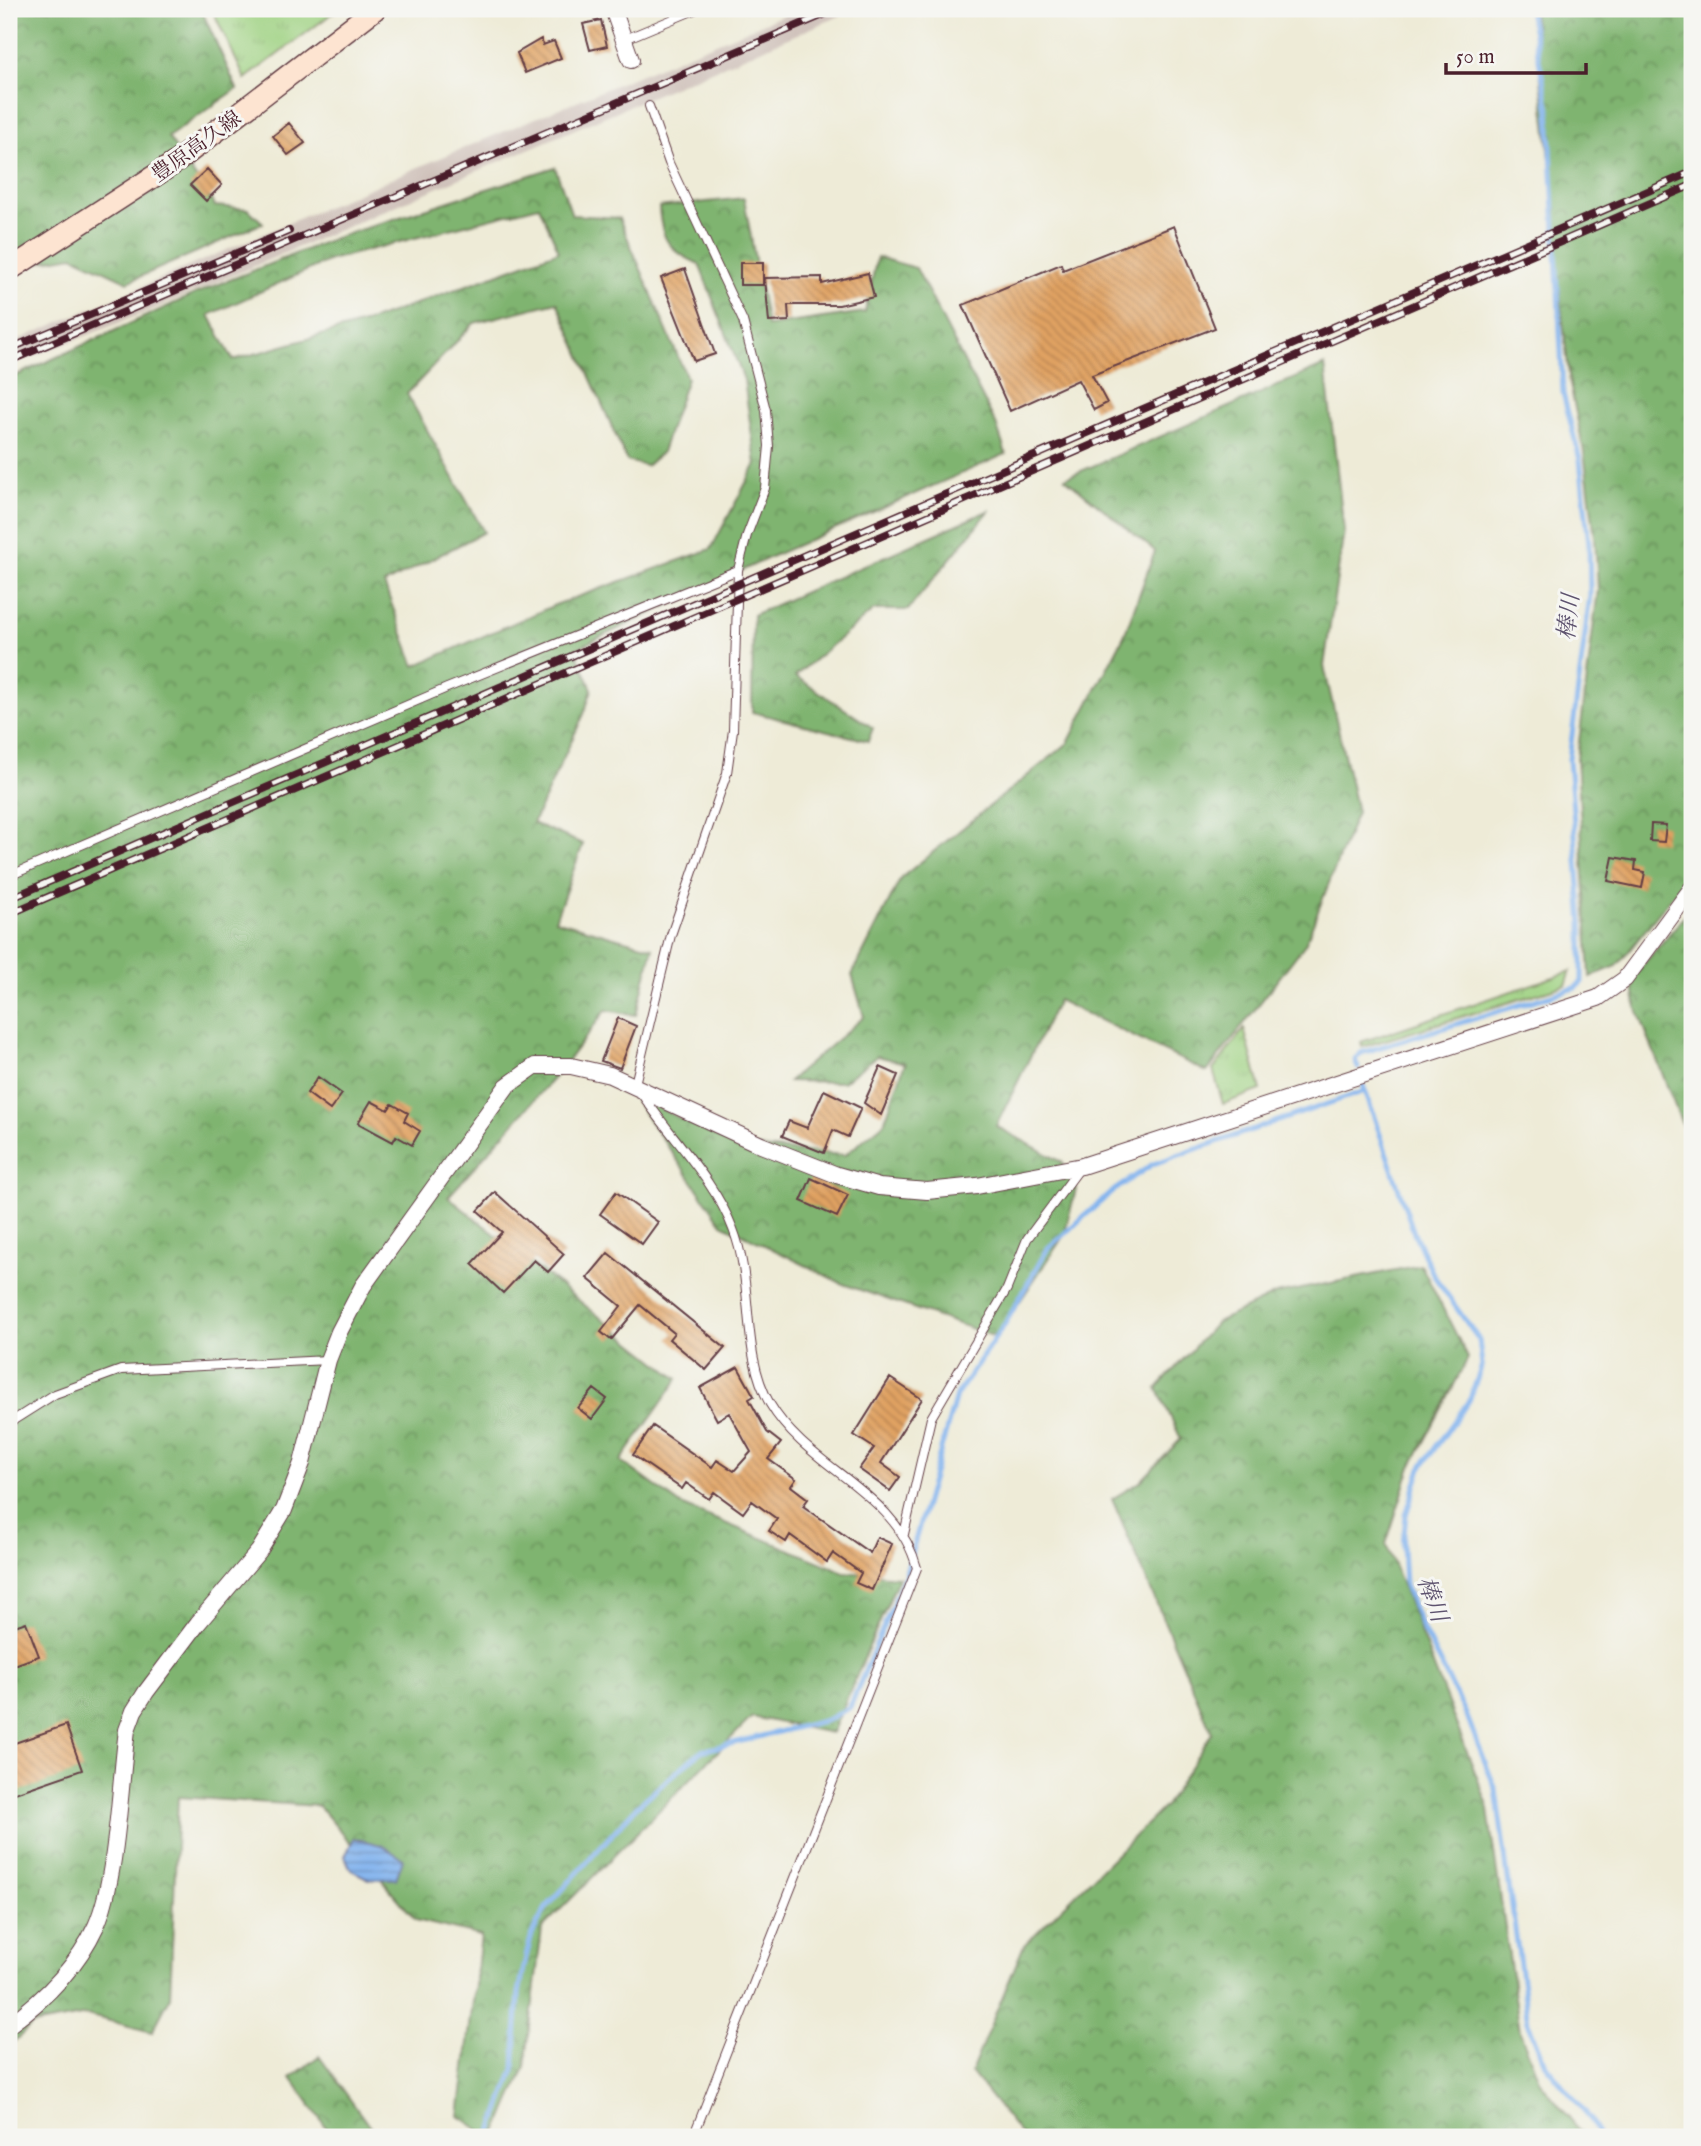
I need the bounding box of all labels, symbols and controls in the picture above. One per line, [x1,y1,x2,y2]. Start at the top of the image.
scale bar [1446,32,1586,76]
text: 50 m [1456,44,1495,71]
street label: 豊原高久線 [146,105,247,189]
water label: 棒川 [1553,590,1587,642]
water label: 棒川 [1410,1573,1454,1629]

